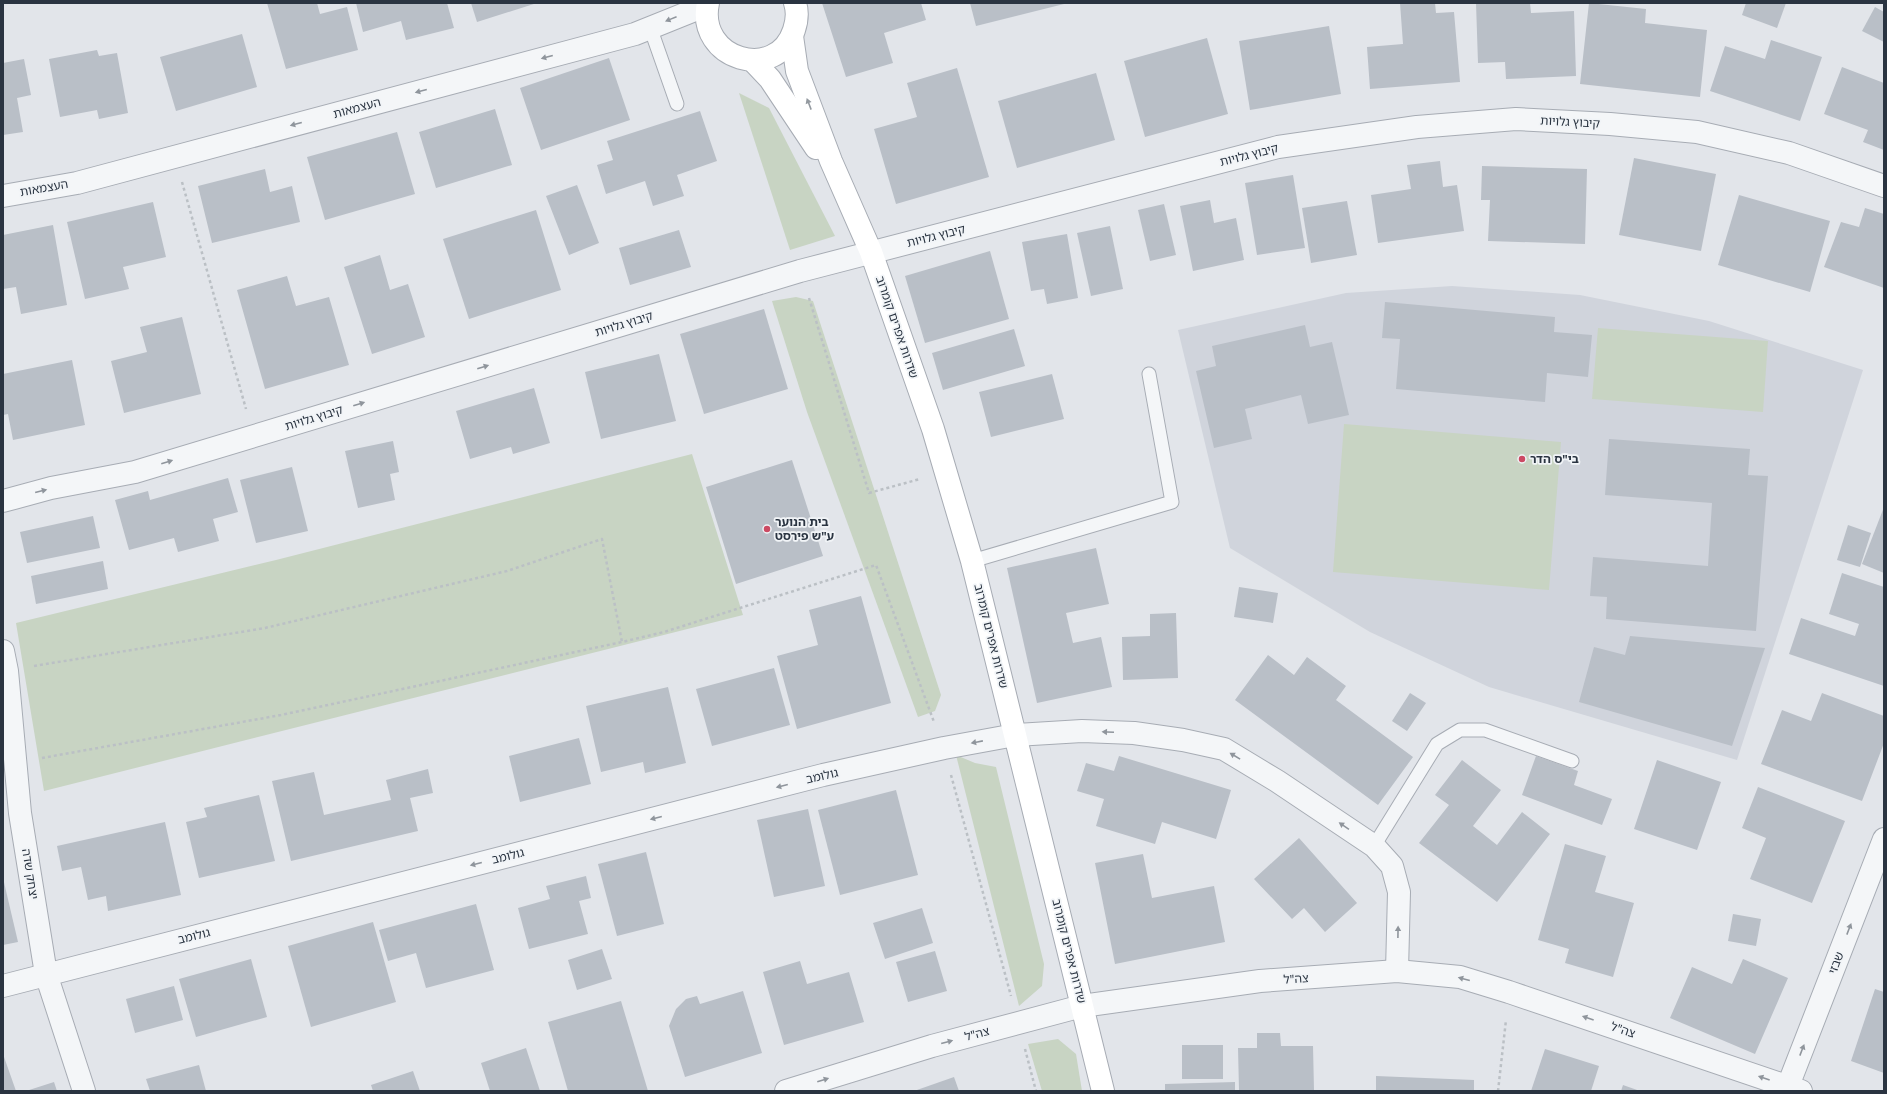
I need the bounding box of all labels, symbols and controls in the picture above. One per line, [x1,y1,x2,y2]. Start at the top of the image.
one-way arrow [665,16,677,22]
one-way arrow [541,54,553,60]
one-way arrow [415,88,428,94]
street label: העצמאות [331,94,382,121]
one-way arrow [806,98,812,110]
street label: קיבוץ גלויות [1540,112,1601,131]
one-way arrow [289,121,301,127]
street label: קיבוץ גלויות [1218,140,1280,169]
street label: העצמאות [19,176,69,199]
street label: קיבוץ גלויות [905,221,967,250]
street label: שדרות אפרים קומרוב [873,274,922,380]
street label: קיבוץ גלויות [593,307,655,339]
one-way arrow [478,364,490,370]
street label: קיבוץ גלויות [283,401,345,433]
one-way arrow [353,401,365,407]
place label: בי"ס הדר [1530,451,1579,466]
marker: בי"ס הדר [1517,454,1527,464]
one-way arrow [162,459,174,465]
one-way arrow [35,488,47,494]
place label: בית הנוער ע"ש פירסט [775,514,835,543]
marker: בית הנוער ע"ש פירסט [762,524,772,534]
street label: שדרות אפרים קומרוב [971,582,1012,690]
one-way arrow [1101,729,1114,735]
one-way arrow [971,739,983,745]
one-way arrow [1229,752,1241,759]
street label: גולומב [804,764,840,787]
one-way arrow [776,783,788,789]
one-way arrow [650,815,662,821]
one-way arrow [1339,822,1349,830]
street label: גולומב [490,844,526,867]
street label: יצחק שדה [19,847,42,900]
one-way arrow [470,861,482,867]
street label: שדרות אפרים קומרוב [1049,897,1090,1005]
one-way arrow [1847,922,1853,934]
street label: גולומב [176,924,212,947]
one-way arrow [1395,925,1401,938]
street label: שבזי [1824,949,1847,976]
street label: צה"ל [1283,970,1309,987]
one-way arrow [1458,975,1470,981]
one-way arrow [1581,1015,1593,1021]
street label: צה"ל [1609,1018,1638,1041]
street label: צה"ל [963,1023,991,1044]
one-way arrow [942,1039,954,1045]
one-way arrow [1800,1044,1806,1056]
one-way arrow [1757,1075,1769,1081]
one-way arrow [817,1077,829,1083]

